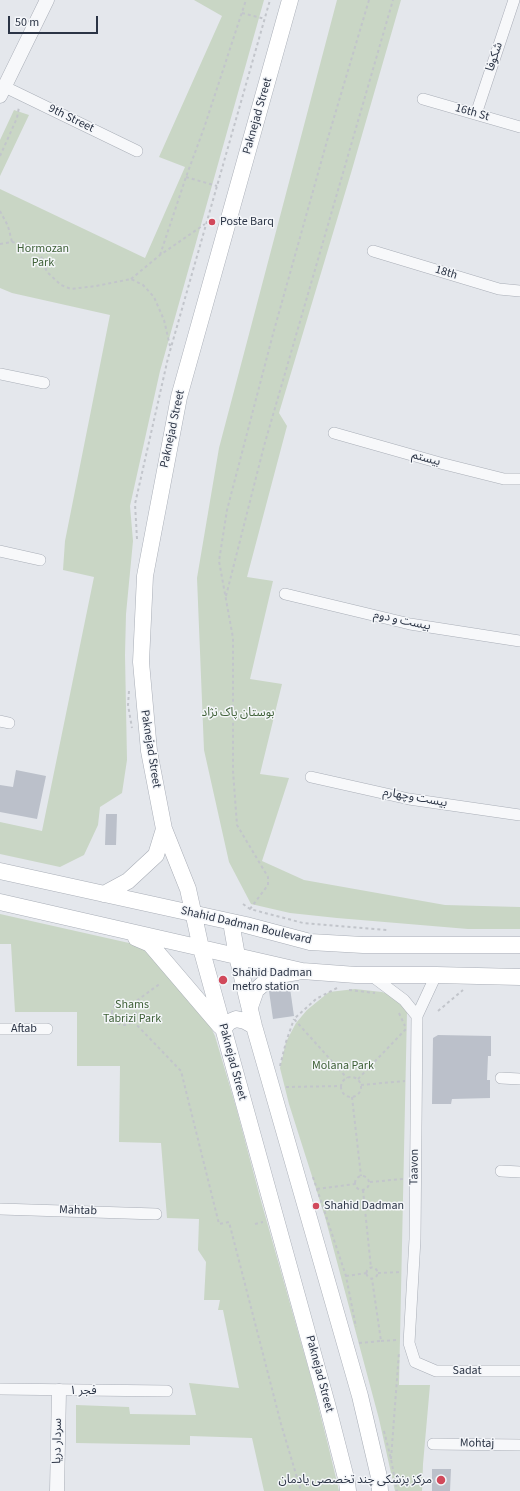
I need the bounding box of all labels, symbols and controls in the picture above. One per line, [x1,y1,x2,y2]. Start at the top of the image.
scale bar [10,8,100,34]
text: 50 m [15,14,39,31]
street label: شکوفا [484,40,506,74]
street label: Paknejad Street [240,76,276,156]
street label: 16th St [453,101,491,125]
street label: 9th Street [46,102,96,136]
place label: Poste Barq [220,215,274,229]
marker: Poste Barq [207,217,217,227]
park label: Hormozan Park [17,242,69,270]
street label: 18th [433,263,459,283]
street label: Paknejad Street [158,389,188,469]
street label: بیستم [410,448,442,470]
street label: بیست و دوم [372,608,432,634]
park label: بوستان پاک نژاد [201,706,275,720]
street label: Paknejad Street [137,709,163,789]
street label: بیست وچهارم [382,785,448,811]
street label: Shahid Dadman Boulevard [179,904,313,948]
place label: Shahid Dadman metro station [232,966,312,994]
marker: Shahid Dadman metro station [217,974,229,986]
park label: Shams Tabrizi Park [103,998,161,1026]
street label: Aftab [11,1022,37,1036]
street label: Paknejad Street [215,1022,249,1102]
park label: Molana Park [312,1059,374,1073]
street label: Taavon [407,1149,423,1185]
place label: Shahid Dadman [324,1199,404,1213]
marker: Shahid Dadman [311,1201,321,1211]
street label: Mahtab [59,1203,97,1219]
street label: Paknejad Street [302,1334,336,1414]
street label: Sadat [452,1364,482,1378]
street label: فجر ۱ [69,1384,97,1398]
street label: سردار دریا [50,1418,66,1464]
street label: Mohtaj [460,1436,494,1452]
place label: مرکز پزشکی چند تخصصی یادمان [279,1473,432,1487]
marker: مرکز پزشکی چند تخصصی یادمان [435,1474,447,1486]

